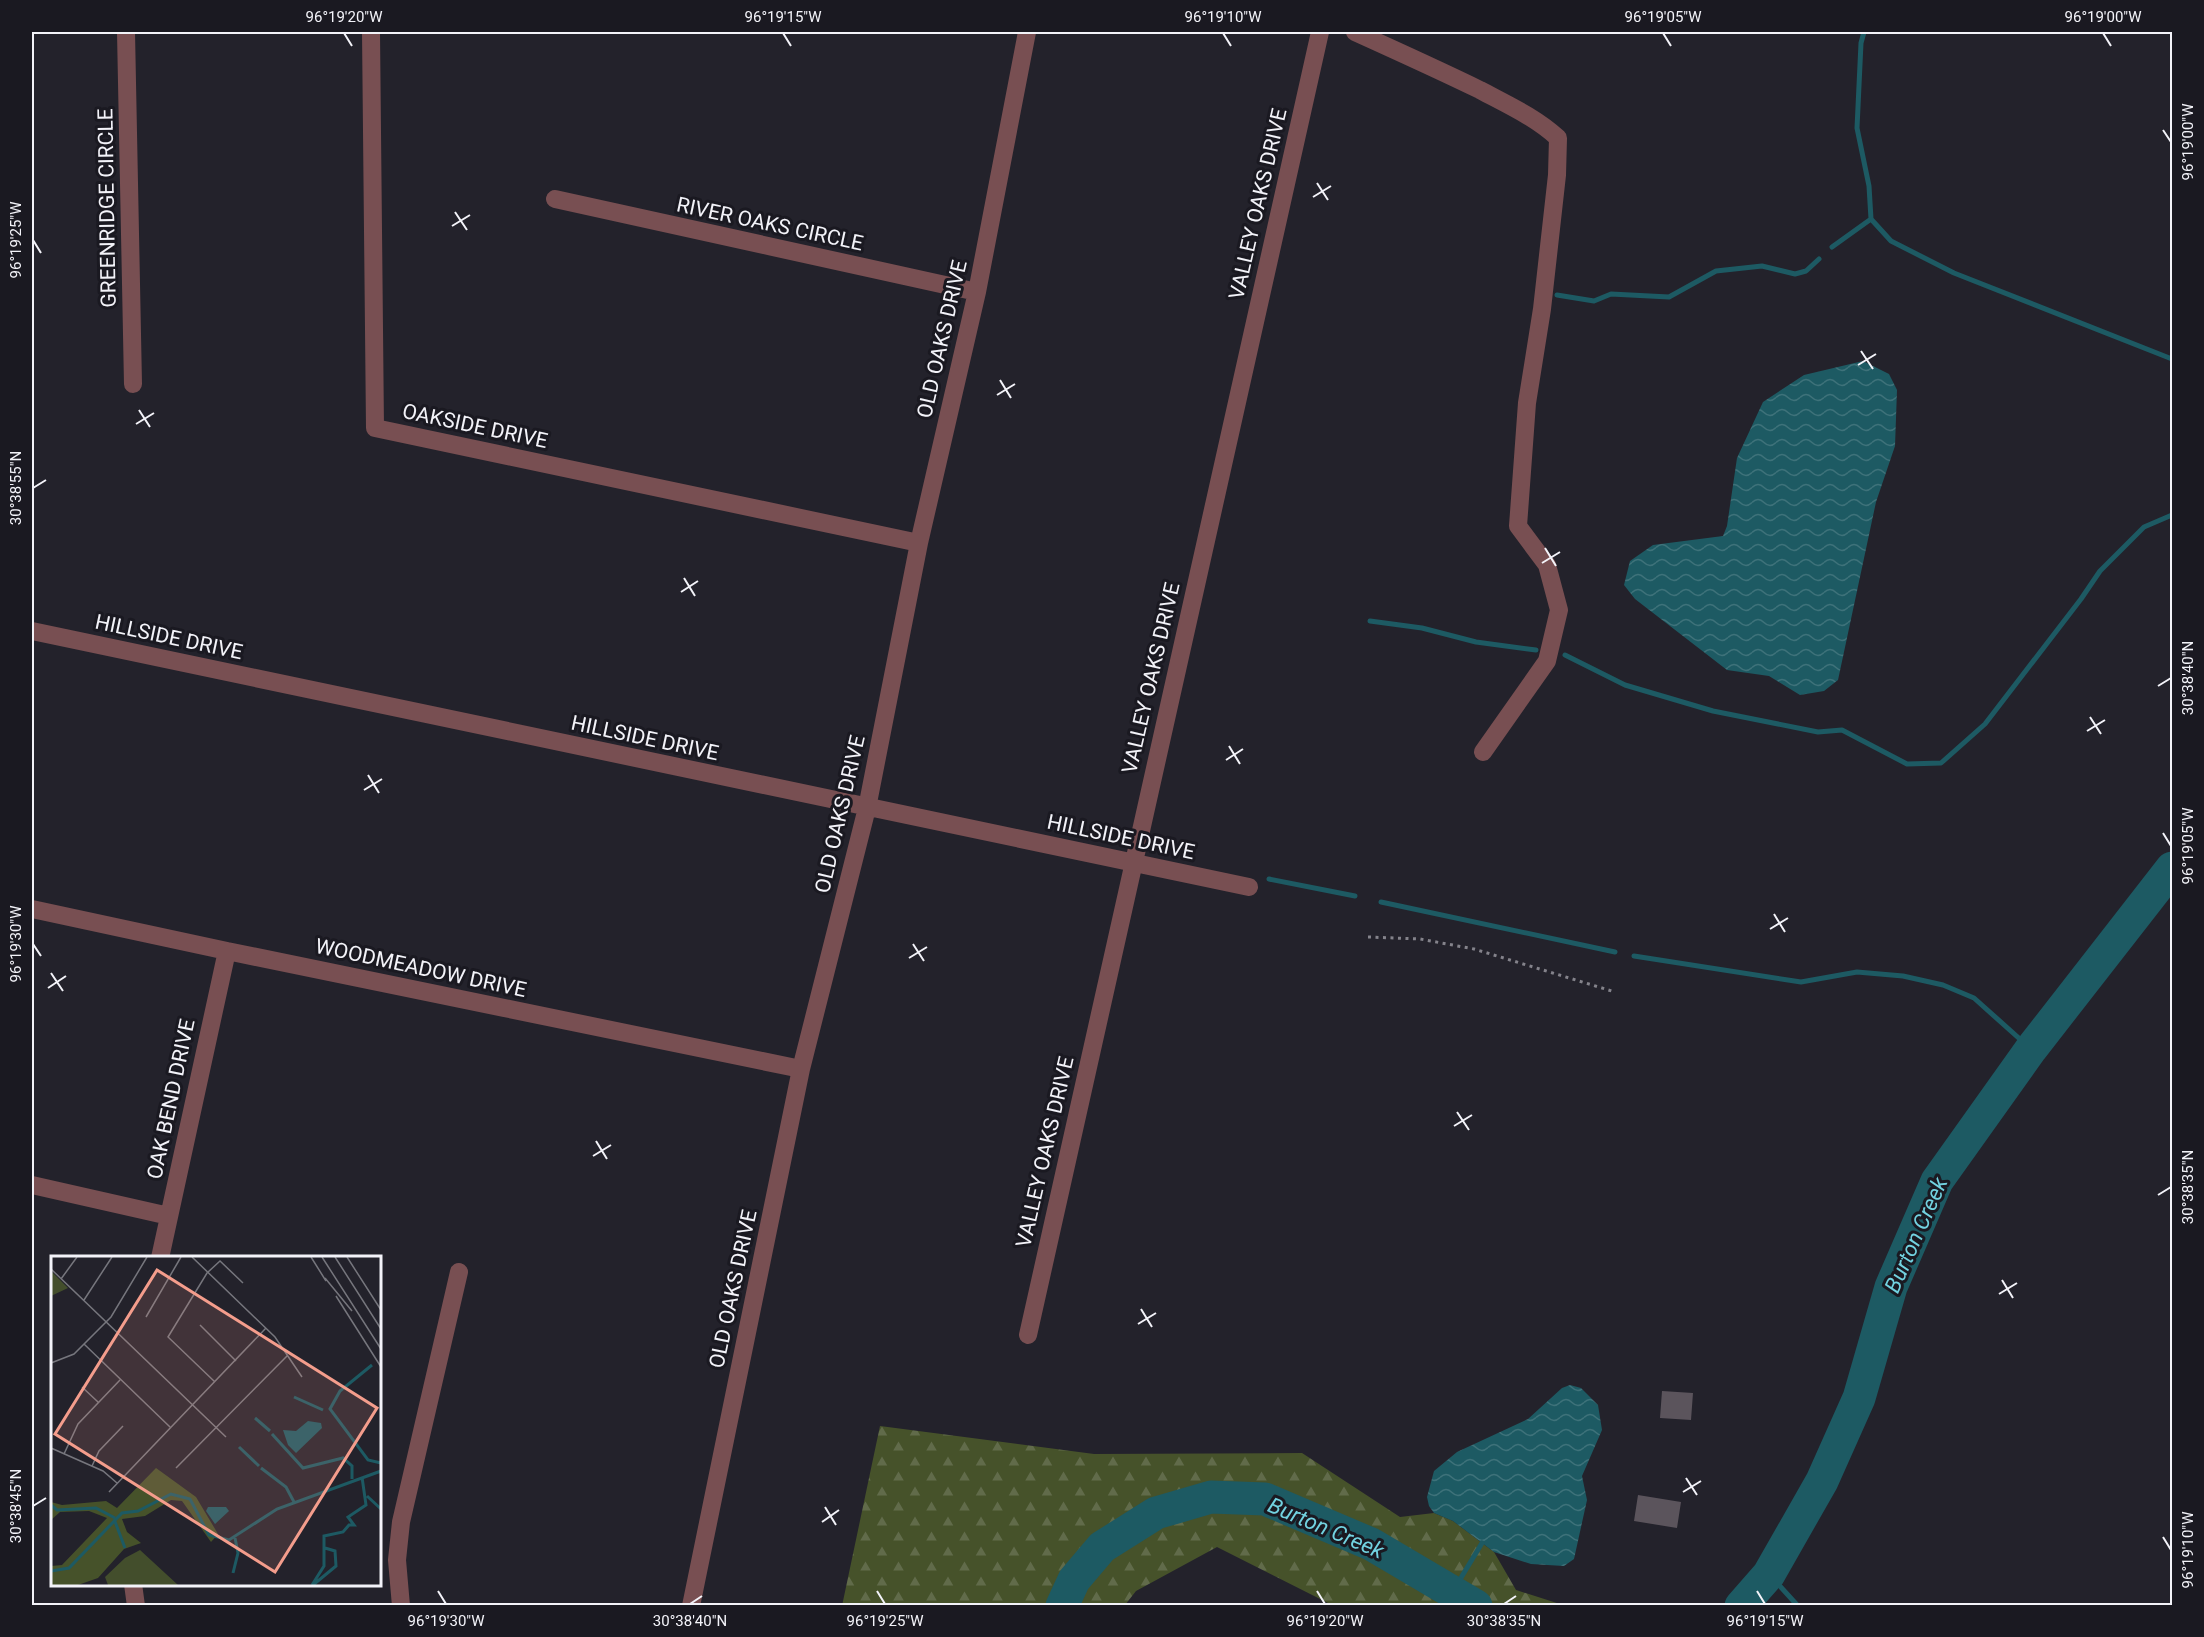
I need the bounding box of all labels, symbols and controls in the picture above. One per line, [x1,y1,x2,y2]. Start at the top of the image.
text: 96°19'20"W [306,8,382,26]
text: 96°19'15"W [745,8,821,26]
text: 96°19'10"W [1185,8,1261,26]
text: 96°19'05"W [1625,8,1701,26]
text: 96°19'00"W [2065,8,2141,26]
text: 96°19'00"W [2179,104,2197,180]
street label: VALLEY OAKS DRIVE [1224,106,1292,302]
street label: GREENRIDGE CIRCLE [93,108,121,308]
street label: RIVER OAKS CIRCLE [675,192,866,256]
text: 96°19'25"W [7,202,25,278]
street label: OLD OAKS DRIVE [912,258,972,420]
street label: OAKSIDE DRIVE [400,399,550,453]
text: 30°38'55"N [7,451,25,525]
street label: VALLEY OAKS DRIVE [1117,580,1185,776]
street label: HILLSIDE DRIVE [93,610,245,664]
text: 30°38'40"N [2179,641,2197,715]
street label: HILLSIDE DRIVE [569,711,721,765]
street label: OLD OAKS DRIVE [810,733,870,895]
text: 96°19'05"W [2179,808,2197,884]
street label: HILLSIDE DRIVE [1045,810,1197,864]
text: 96°19'30"W [7,906,25,982]
street label: WOODMEADOW DRIVE [313,934,529,1002]
street label: OAK BEND DRIVE [142,1017,200,1181]
street label: VALLEY OAKS DRIVE [1011,1054,1079,1250]
text: 30°38'35"N [2179,1150,2197,1224]
water label: Burton Creek [1880,1173,1953,1296]
street label: OLD OAKS DRIVE [704,1208,762,1370]
inset map [51,1256,381,1586]
text: 30°38'45"N [7,1469,25,1543]
water label: Burton Creek [1264,1492,1389,1564]
text: 96°19'10"W [2179,1512,2197,1588]
text: 96°19'30"W [408,1612,484,1630]
text: 30°38'40"N [653,1612,727,1630]
text: 96°19'25"W [847,1612,923,1630]
text: 96°19'20"W [1287,1612,1363,1630]
text: 30°38'35"N [1467,1612,1541,1630]
text: 96°19'15"W [1727,1612,1803,1630]

